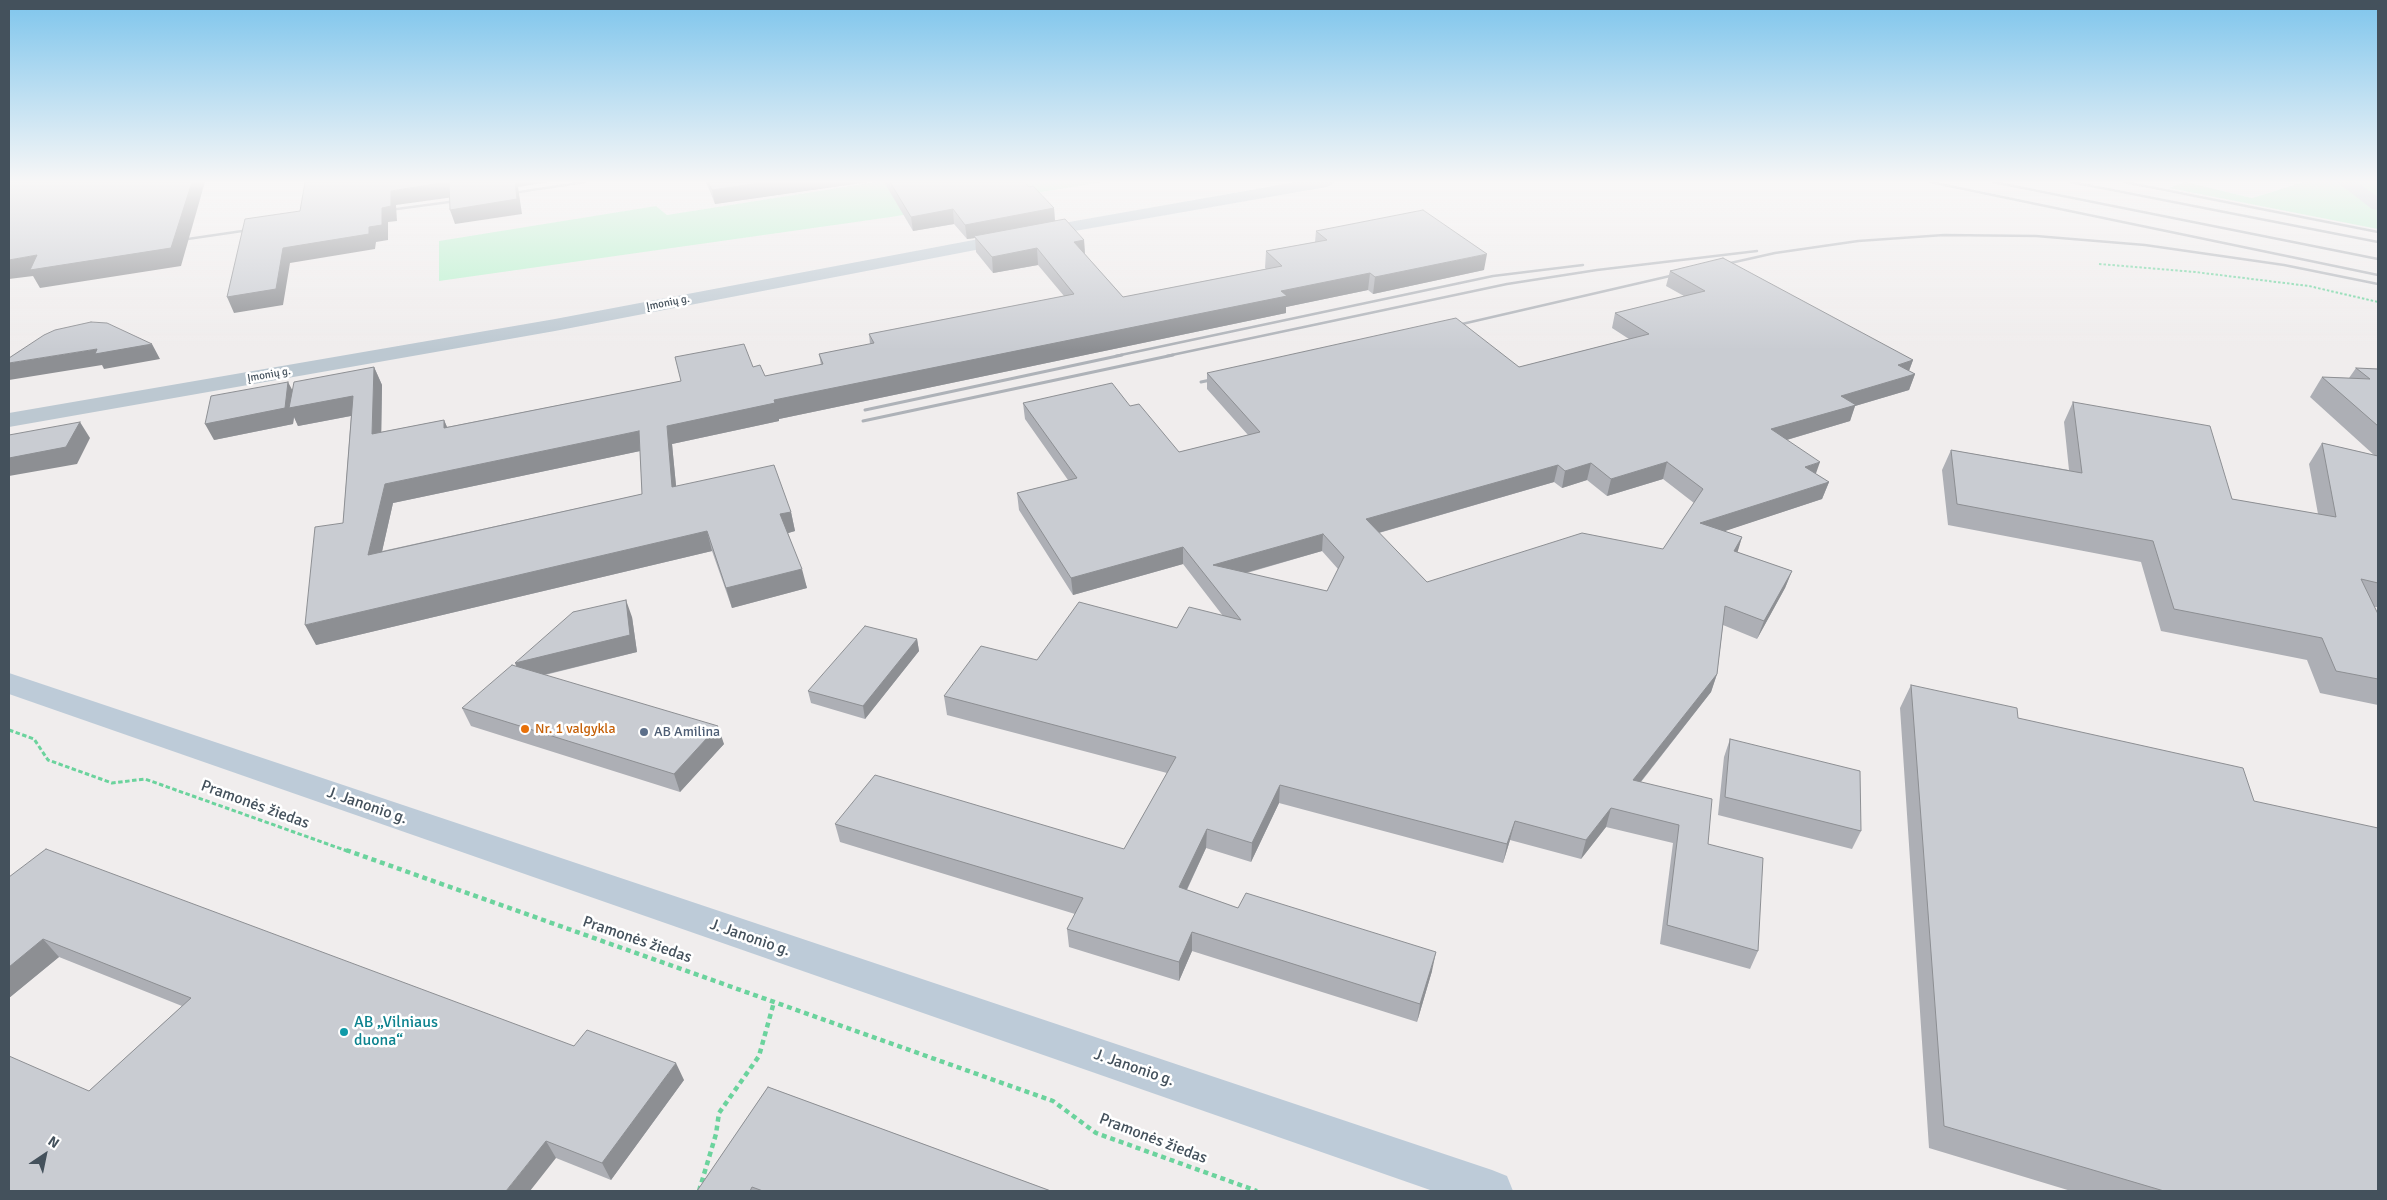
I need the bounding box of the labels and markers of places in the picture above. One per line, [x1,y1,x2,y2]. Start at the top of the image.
place label: Nr. 1 valgykla [535,721,616,737]
marker: Nr. 1 valgykla [519,723,531,735]
place label: AB Amilina [654,724,720,740]
marker: AB Amilina [638,726,650,738]
place label: AB „Vilniaus duona“ [354,1013,438,1051]
marker: AB „Vilniaus duona“ [338,1026,350,1038]

